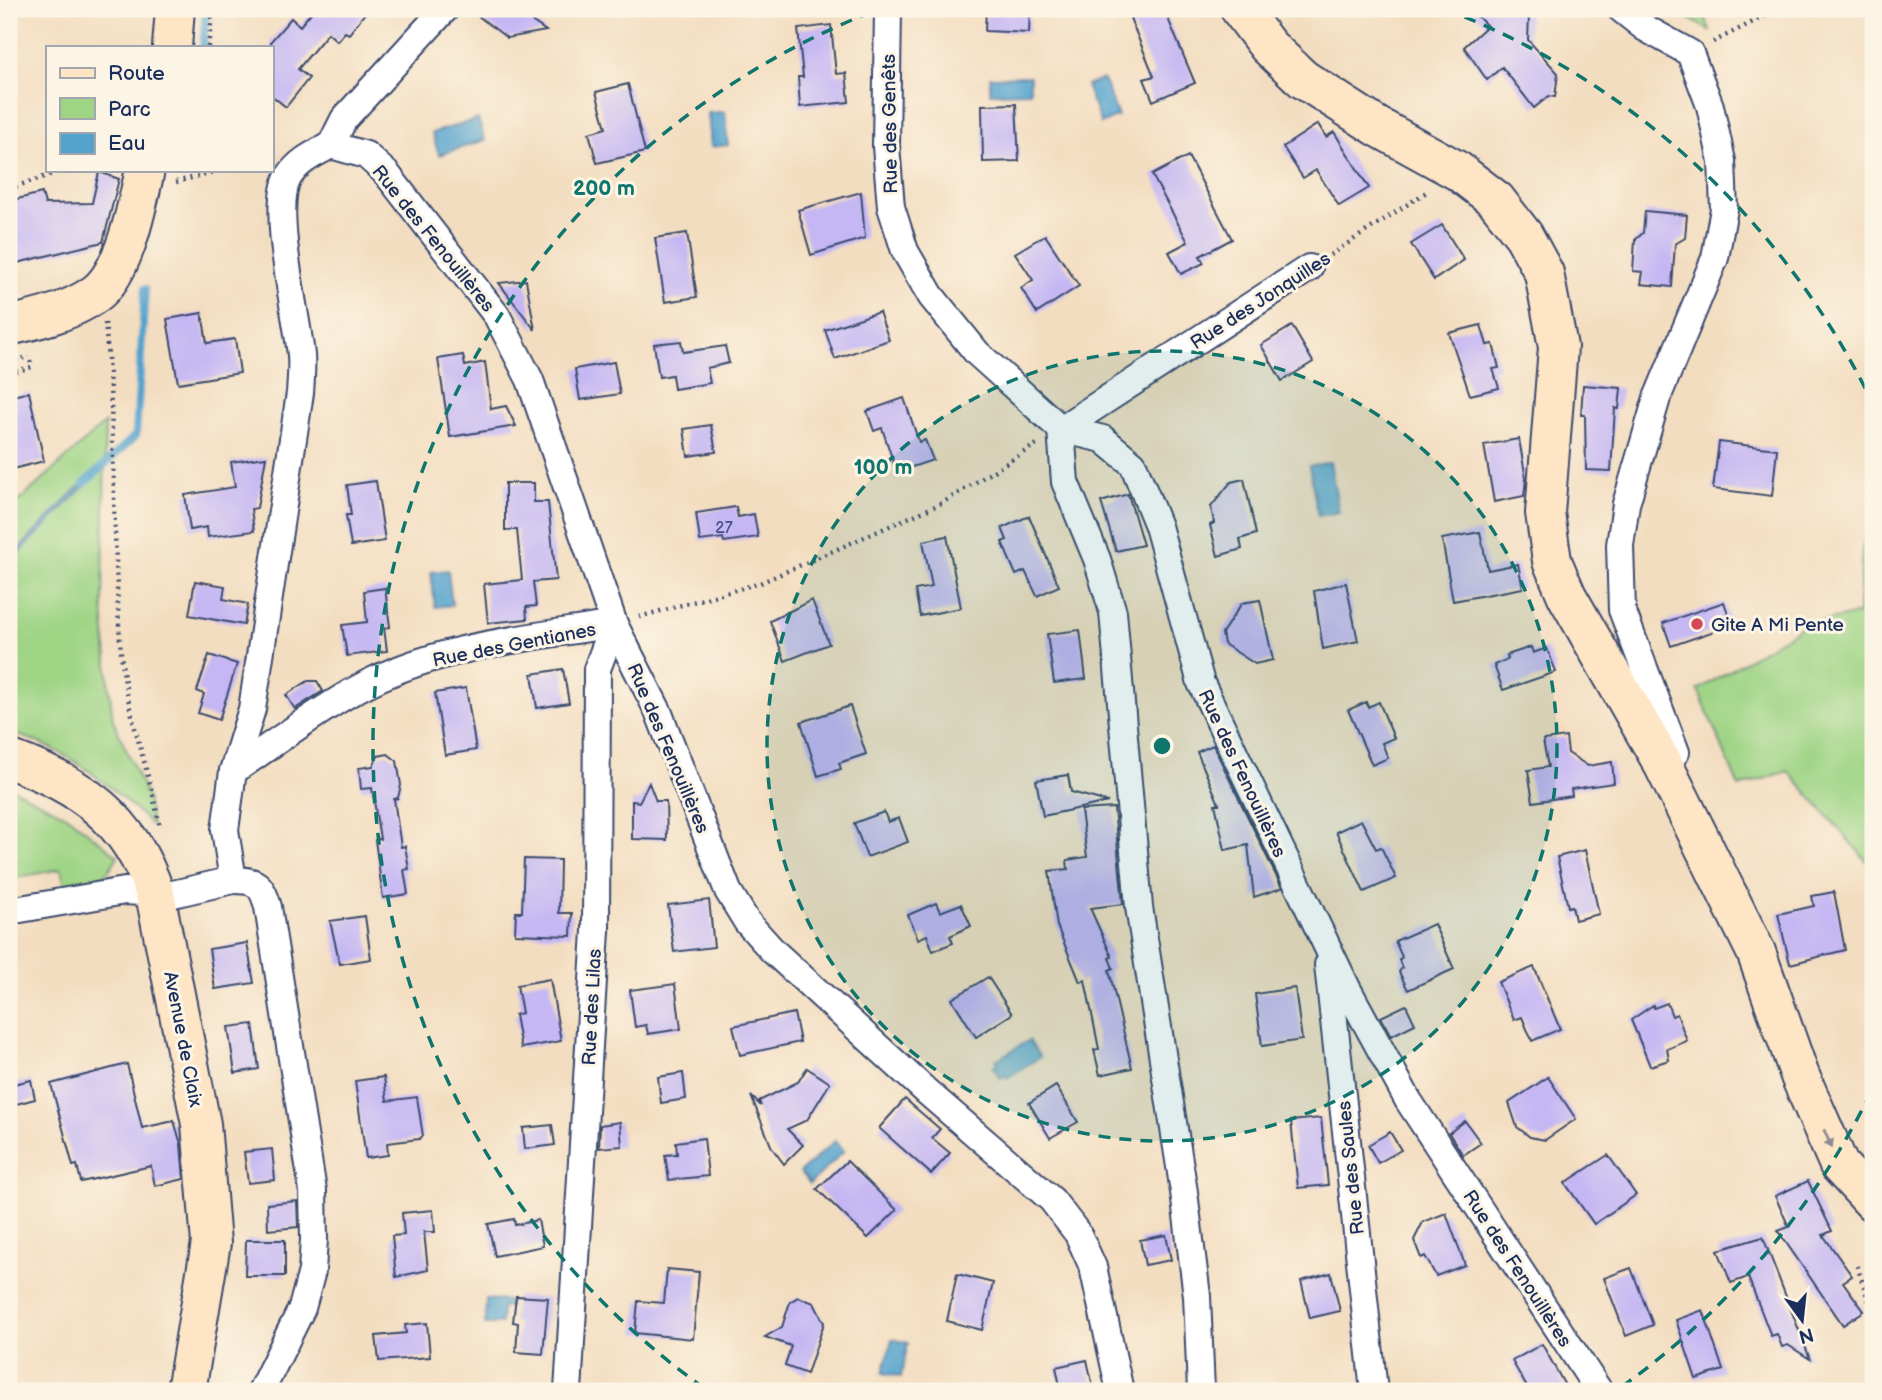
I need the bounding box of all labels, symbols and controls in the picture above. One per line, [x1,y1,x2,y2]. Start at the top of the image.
legend [46,46,273,172]
street label: Rue des Genêts [878,54,903,194]
text: Route [108,61,165,86]
text: Parc [108,97,151,122]
text: Eau [108,131,145,156]
street label: Rue des Fenouillères [366,161,499,317]
text: 200 m [573,176,635,201]
street label: Rue des Jonquilles [1186,247,1335,355]
text: 100 m [854,455,912,480]
house number: 27 [715,519,733,538]
place label: Gite A Mi Pente [1711,614,1844,637]
marker: Gite A Mi Pente [1689,616,1705,632]
street label: Rue des Gentianes [431,618,598,673]
street label: Rue des Fenouillères [621,660,714,837]
street label: Rue des Fenouillères [1193,686,1291,861]
centre of rings [1150,734,1174,758]
street label: Rue des Lilas [578,948,607,1066]
street label: Avenue de Claix [158,969,207,1109]
street label: Rue des Saules [1333,1100,1370,1236]
one-way arrow [1822,1129,1834,1149]
street label: Rue des Fenouillères [1457,1186,1576,1352]
north arrow [1766,1284,1836,1354]
text: N [1796,1322,1816,1348]

